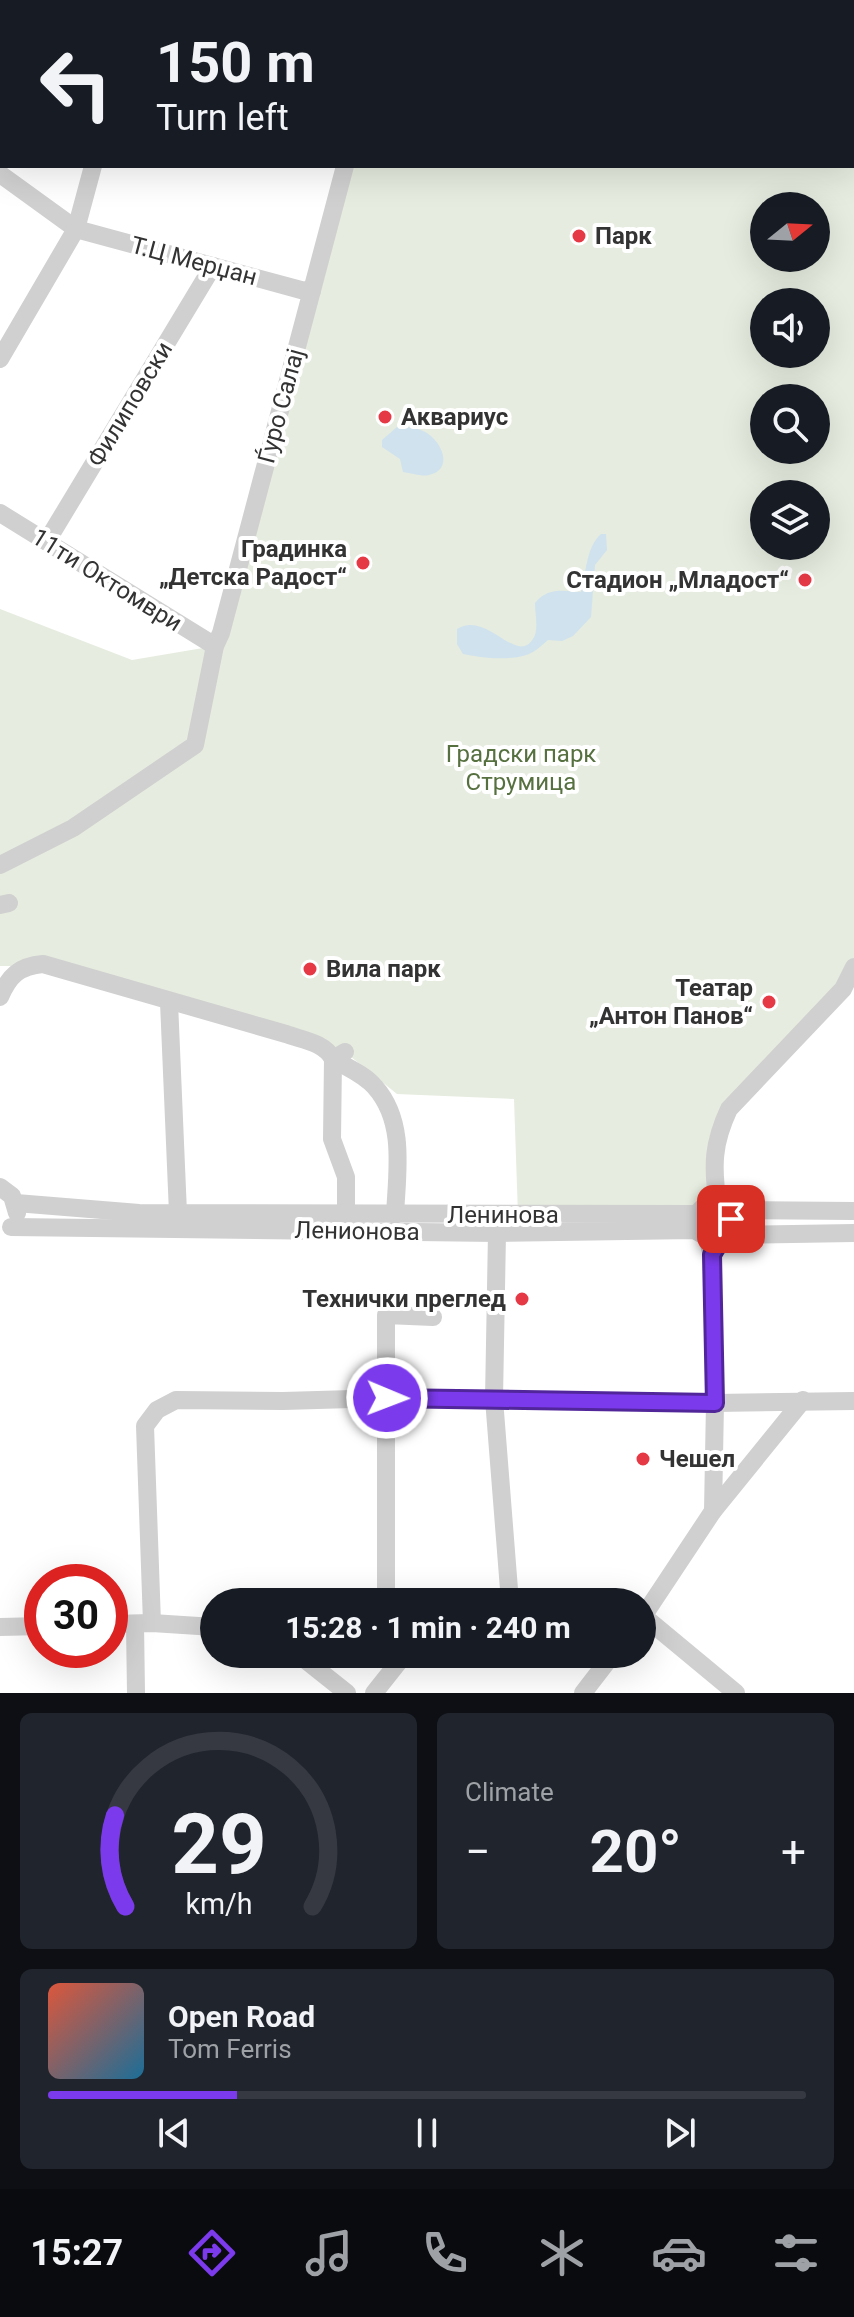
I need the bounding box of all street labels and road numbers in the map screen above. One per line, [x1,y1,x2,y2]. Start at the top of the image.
street label: Т.Ц Мерџан [128,231,260,291]
street label: Филиповски [82,336,178,472]
street label: Ѓуро Салај [252,346,310,466]
street label: 11ти Октомври [27,523,187,637]
street label: Ленинова [447,1201,559,1229]
street label: Ленионова [294,1216,420,1246]

